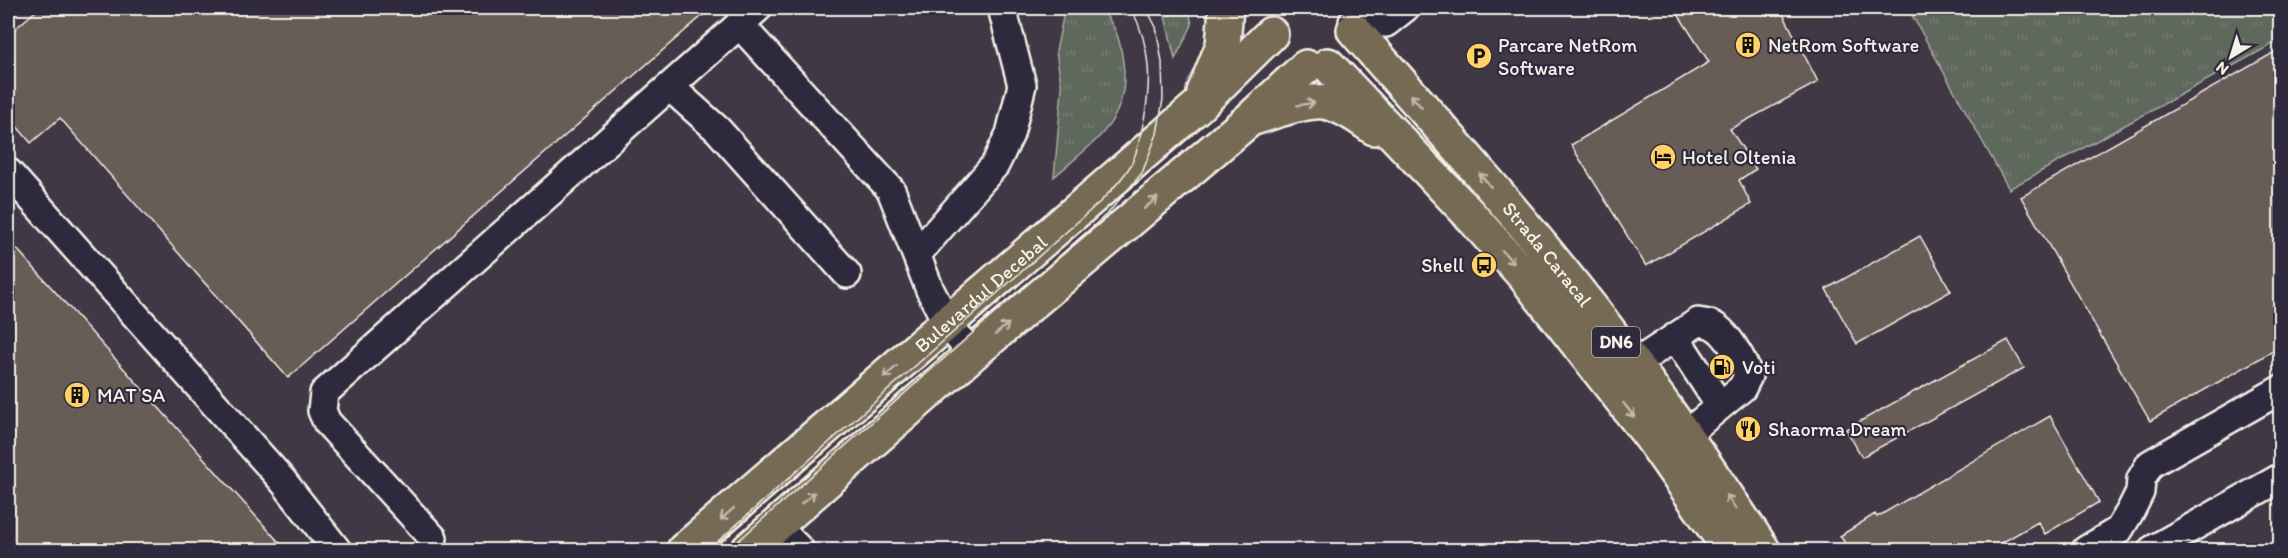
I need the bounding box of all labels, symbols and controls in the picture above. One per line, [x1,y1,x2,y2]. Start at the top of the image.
north arrow [2201,27,2261,87]
building icon: NetRom Software [1733,30,1763,60]
place label: Parcare NetRom Software [1498,33,1637,80]
place label: NetRom Software [1768,33,1919,57]
parking icon: Parcare NetRom Software [1464,41,1494,71]
text: N [2212,58,2232,79]
one-way arrow [1409,94,1423,109]
one-way arrow [1296,99,1316,110]
hotel icon: Hotel Oltenia [1648,142,1678,172]
place label: Hotel Oltenia [1682,145,1796,169]
one-way arrow [1478,173,1492,188]
one-way arrow [1143,196,1159,209]
street label: Strada Caracal [1498,197,1597,312]
street label: Bulevardul Decebal [910,230,1052,358]
one-way arrow [1501,249,1515,264]
bus stop icon: Shell [1469,250,1499,280]
place label: Shell [1421,253,1464,277]
one-way arrow [994,322,1010,335]
road number: DN6 [1592,327,1640,357]
fuel station icon: Voti [1707,352,1737,382]
place label: Voti [1742,355,1776,379]
one-way arrow [883,365,898,379]
building icon: MAT SA [62,380,92,410]
place label: MAT SA [97,383,165,407]
one-way arrow [1623,402,1636,418]
restaurant icon: Shaorma Dream [1733,414,1763,444]
place label: Shaorma Dream [1768,417,1907,441]
one-way arrow [800,491,815,505]
one-way arrow [1725,494,1737,511]
one-way arrow [719,507,735,520]

